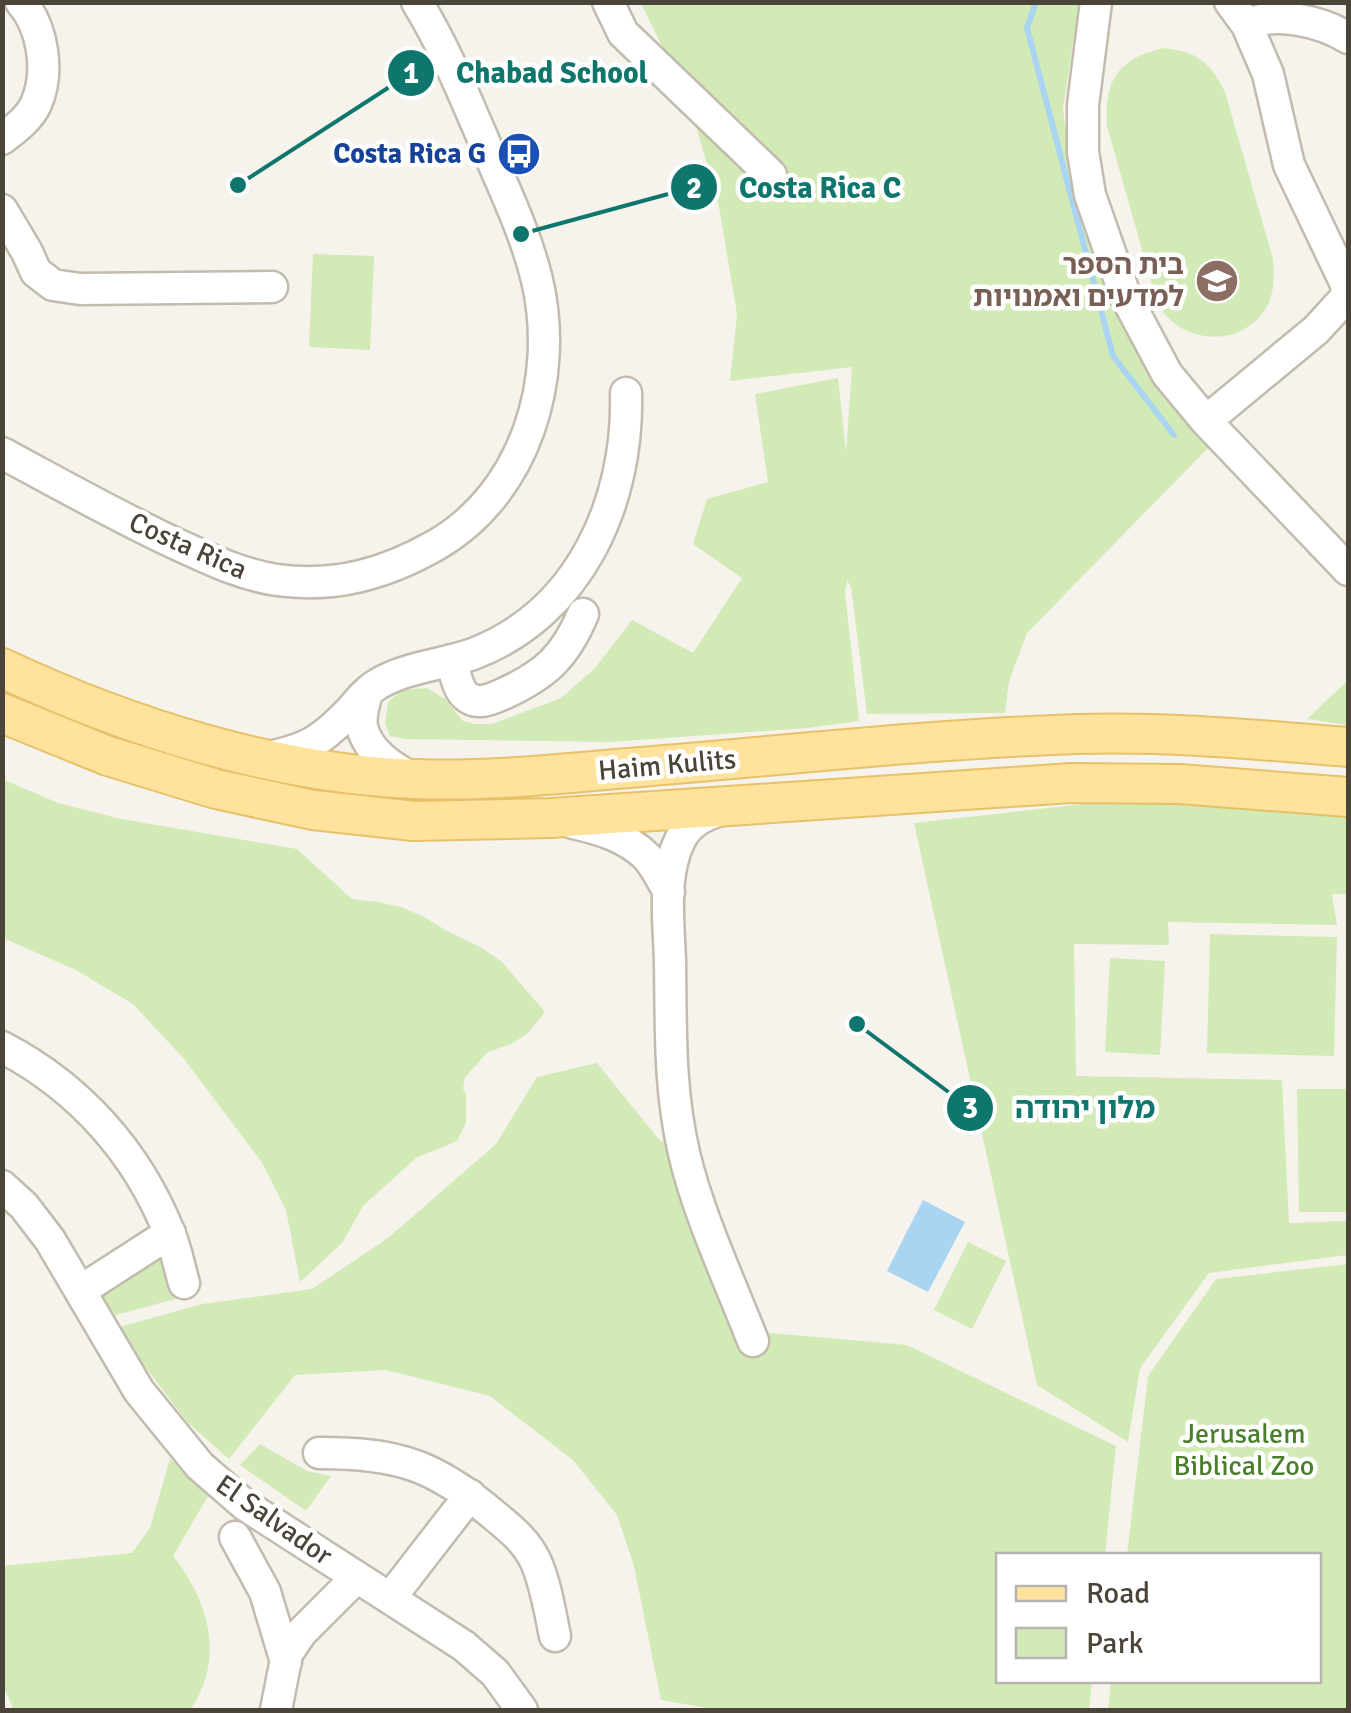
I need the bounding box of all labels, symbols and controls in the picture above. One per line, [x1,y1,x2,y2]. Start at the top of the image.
callout: Chabad School [386,43,668,103]
text: 1 [403,55,419,92]
text: Chabad School [456,55,648,92]
bus stop icon: Costa Rica G [496,131,542,177]
place label: Costa Rica G [333,137,486,171]
callout: Costa Rica C [669,157,921,217]
text: 2 [686,170,702,207]
text: Costa Rica C [739,170,901,207]
place label: בית הספר למדעים ואמנויות [973,248,1184,314]
school or university icon: בית הספר למדעים ואמנויות [1194,258,1240,304]
street label: Costa Rica [124,505,252,587]
street label: Haim Kulits [597,742,737,788]
callout: מלון יהודה [945,1078,1176,1138]
text: 3 [962,1090,978,1127]
text: מלון יהודה [1015,1090,1155,1127]
park label: Jerusalem Biblical Zoo [1174,1417,1314,1483]
street label: El Salvador [209,1468,339,1573]
legend [996,1553,1321,1683]
text: Road [1086,1575,1150,1612]
text: Park [1086,1625,1144,1662]

